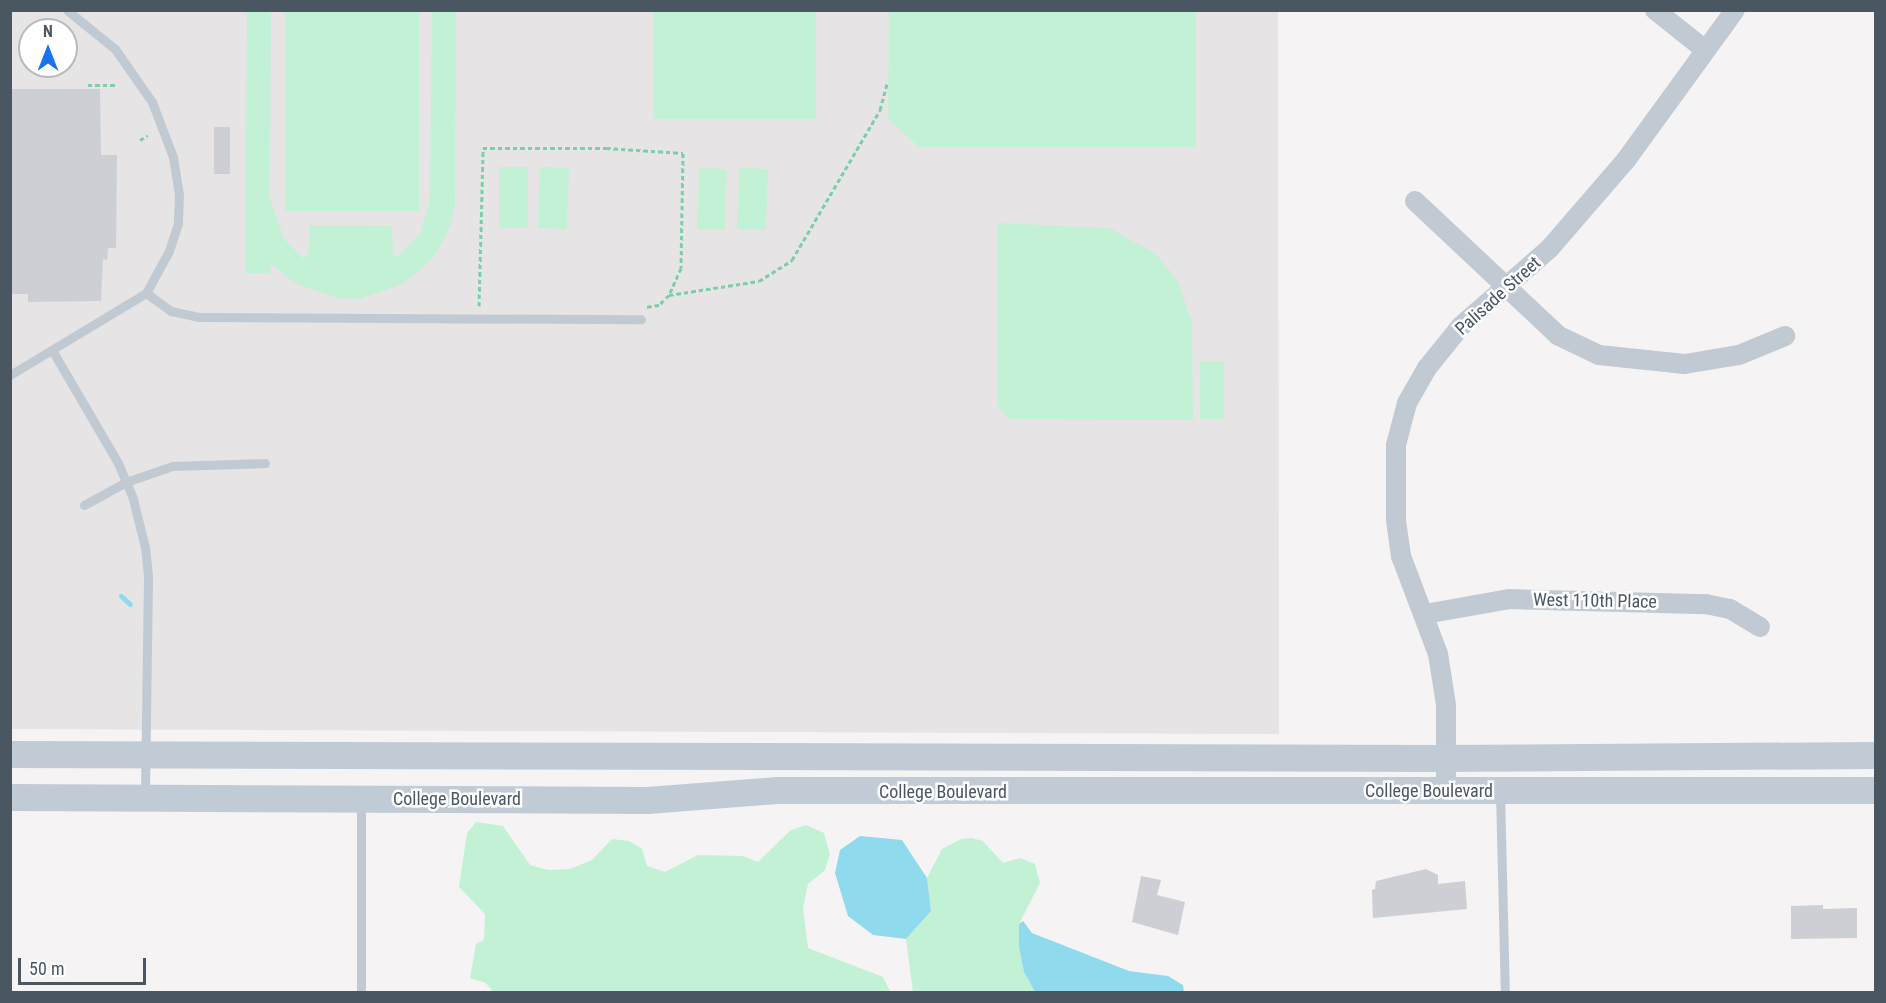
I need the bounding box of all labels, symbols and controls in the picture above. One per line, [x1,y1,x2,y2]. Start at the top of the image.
north arrow [18,18,78,78]
text: N [43,22,53,41]
street label: Palisade Street [1451,252,1545,340]
street label: West 110th Place [1533,589,1657,613]
street label: College Boulevard [1365,780,1493,802]
street label: College Boulevard [879,781,1007,803]
street label: College Boulevard [393,788,521,810]
scale bar [21,946,148,984]
text: 50 m [29,958,64,979]

